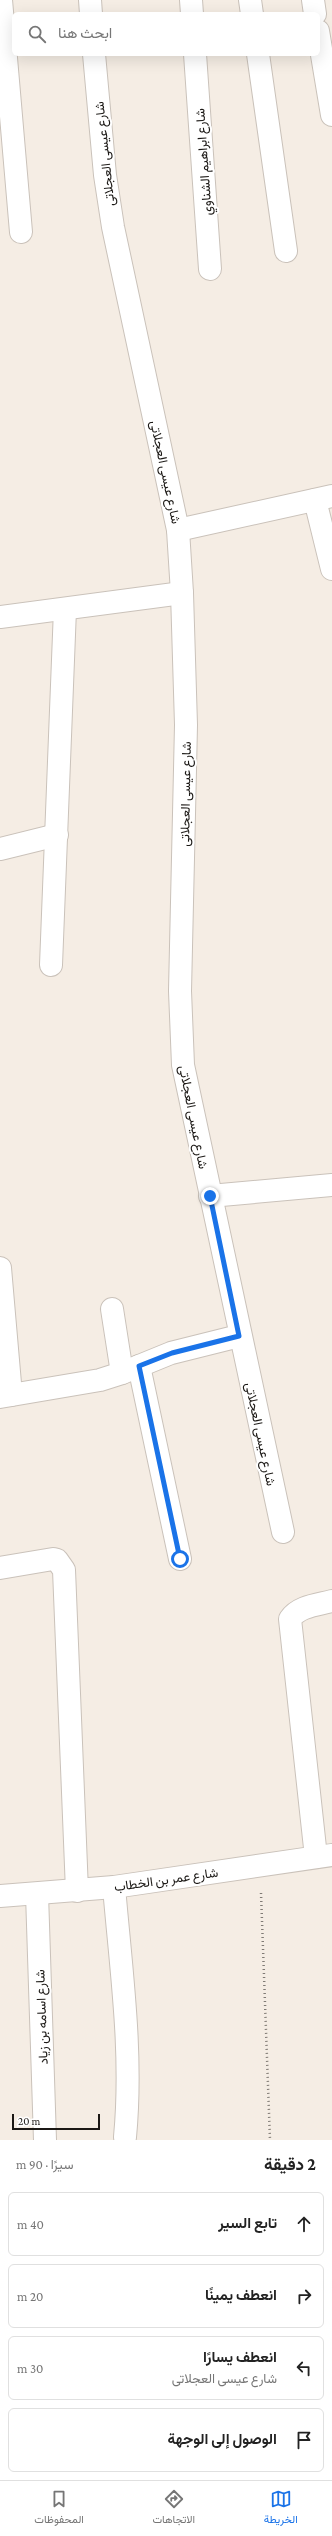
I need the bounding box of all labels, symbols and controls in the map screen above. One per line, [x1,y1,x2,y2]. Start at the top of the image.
search box [12,12,320,56]
icon: search [26,23,48,45]
text: ابحث هنا [58,25,112,41]
street label: شارع عيسى العجلاتى [92,101,119,207]
street label: شارع ابراهيم الشناوي [192,108,218,216]
street label: شارع عيسى العجلاتى [145,419,184,526]
street label: شارع عيسى العجلاتى [177,741,196,847]
street label: شارع عيسى العجلاتى [174,1064,211,1171]
route end [201,1187,219,1205]
street label: شارع عيسى العجلاتى [240,1381,279,1488]
route start [171,1550,189,1568]
street label: شارع عمر بن الخطاب [113,1865,219,1896]
street label: شارع اسامه بن زياد [32,1969,53,2065]
scale bar [12,2112,100,2131]
text: 20 m [18,2115,40,2127]
text: 2 دقيقة [264,2155,316,2174]
text: سيرًا · 90 m [16,2157,73,2172]
icon: ahead [293,2213,315,2235]
text: تابع السير [218,2215,277,2231]
text: 40 m [17,2217,44,2232]
icon: right [293,2285,315,2307]
text: انعطف يمينًا [205,2287,277,2303]
text: 20 m [17,2289,43,2304]
text: انعطف يسارًا [203,2349,277,2365]
icon: left [293,2357,315,2379]
text: 30 m [17,2361,43,2376]
text: شارع عيسى العجلاتى [172,2371,277,2386]
icon: arrive [293,2429,315,2451]
text: الوصول إلى الوجهة [168,2431,277,2447]
tab: المحفوظات [34,2488,84,2529]
tab: الاتجاهات [152,2488,195,2529]
tab: الخريطة [264,2488,298,2529]

